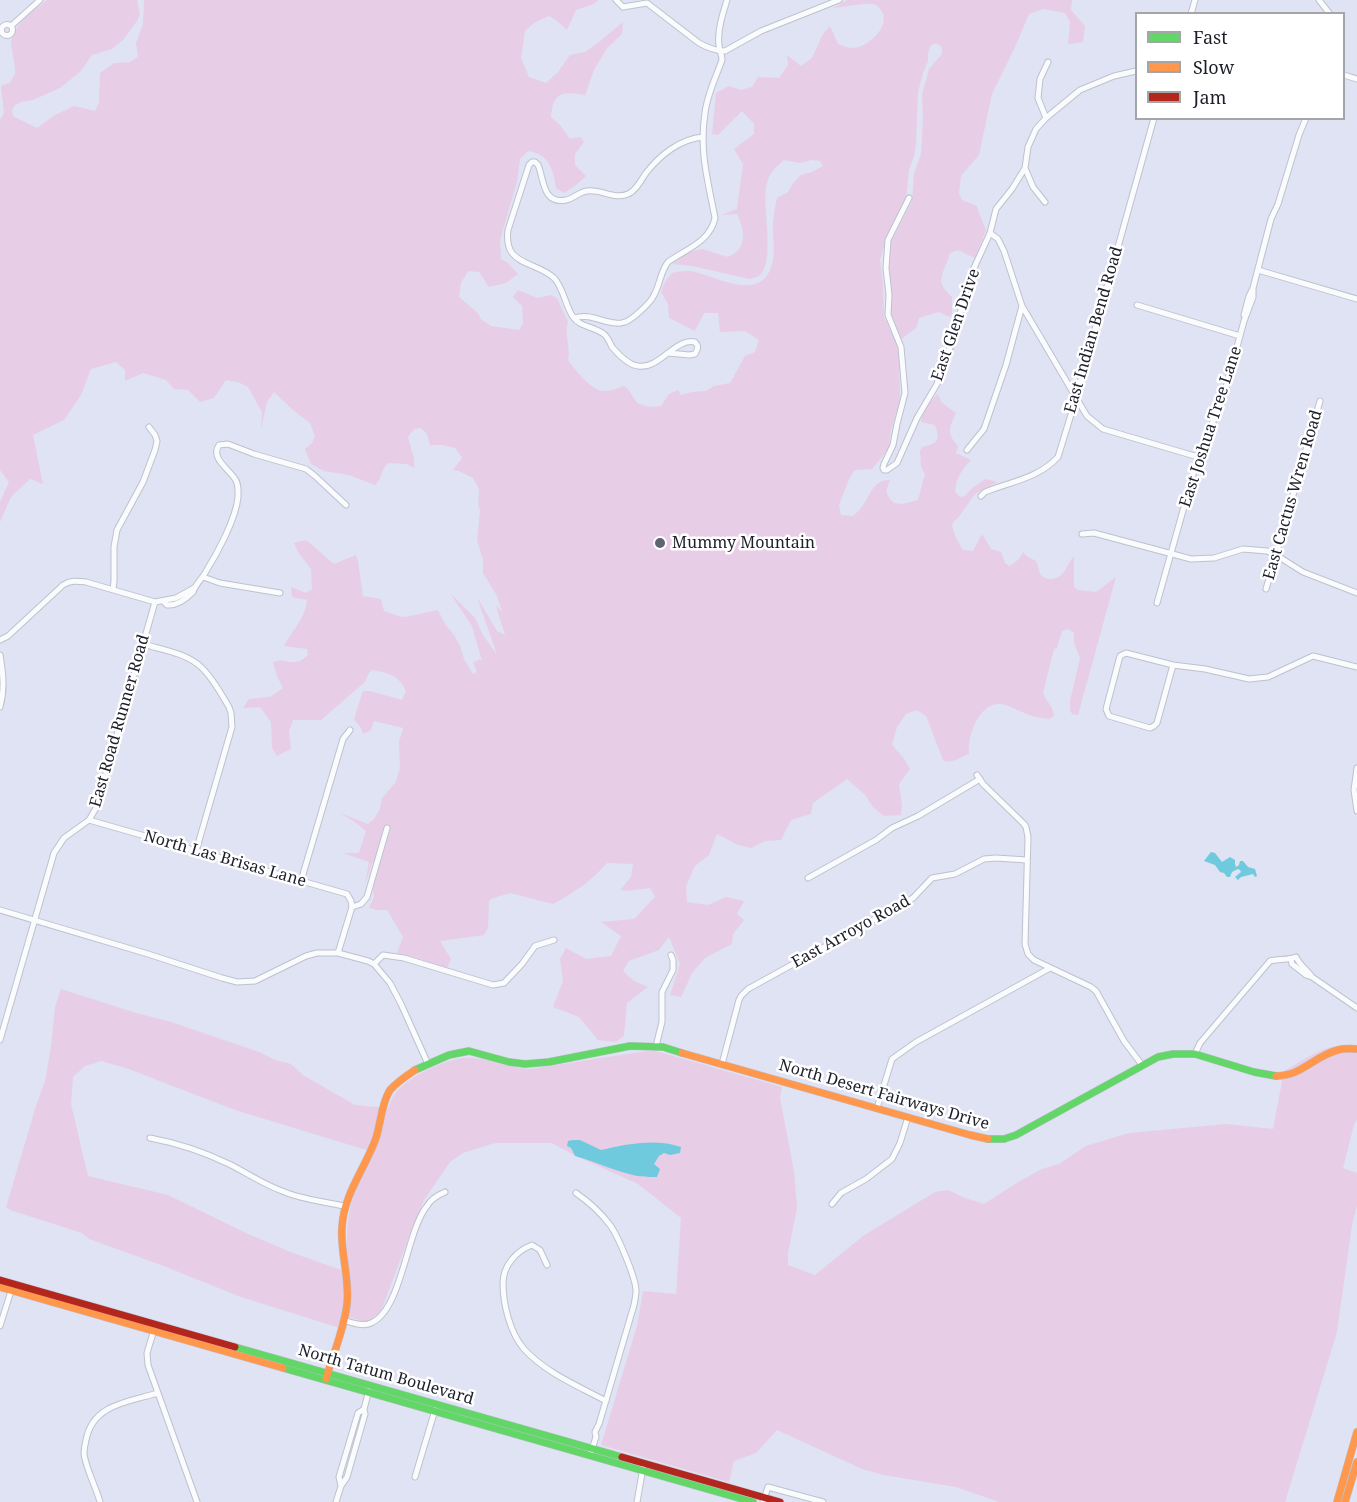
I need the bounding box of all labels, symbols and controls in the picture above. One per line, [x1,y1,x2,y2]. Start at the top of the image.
legend [1135,12,1345,120]
text: Fast [1193,25,1228,49]
text: Slow [1193,55,1234,79]
text: Jam [1193,85,1227,109]
street label: East Indian Bend Road [1061,244,1127,416]
street label: East Glen Drive [928,266,984,384]
street label: East Joshua Tree Lane [1176,344,1246,510]
street label: East Cactus Wren Road [1260,408,1326,582]
place label: Mummy Mountain [672,533,815,553]
marker: Mummy Mountain [653,536,667,550]
street label: East Road Runner Road [86,632,154,810]
street label: North Las Brisas Lane [142,827,308,891]
street label: East Arroyo Road [789,892,913,972]
street label: North Desert Fairways Drive [777,1056,991,1134]
street label: North Tatum Boulevard [296,1341,476,1409]

